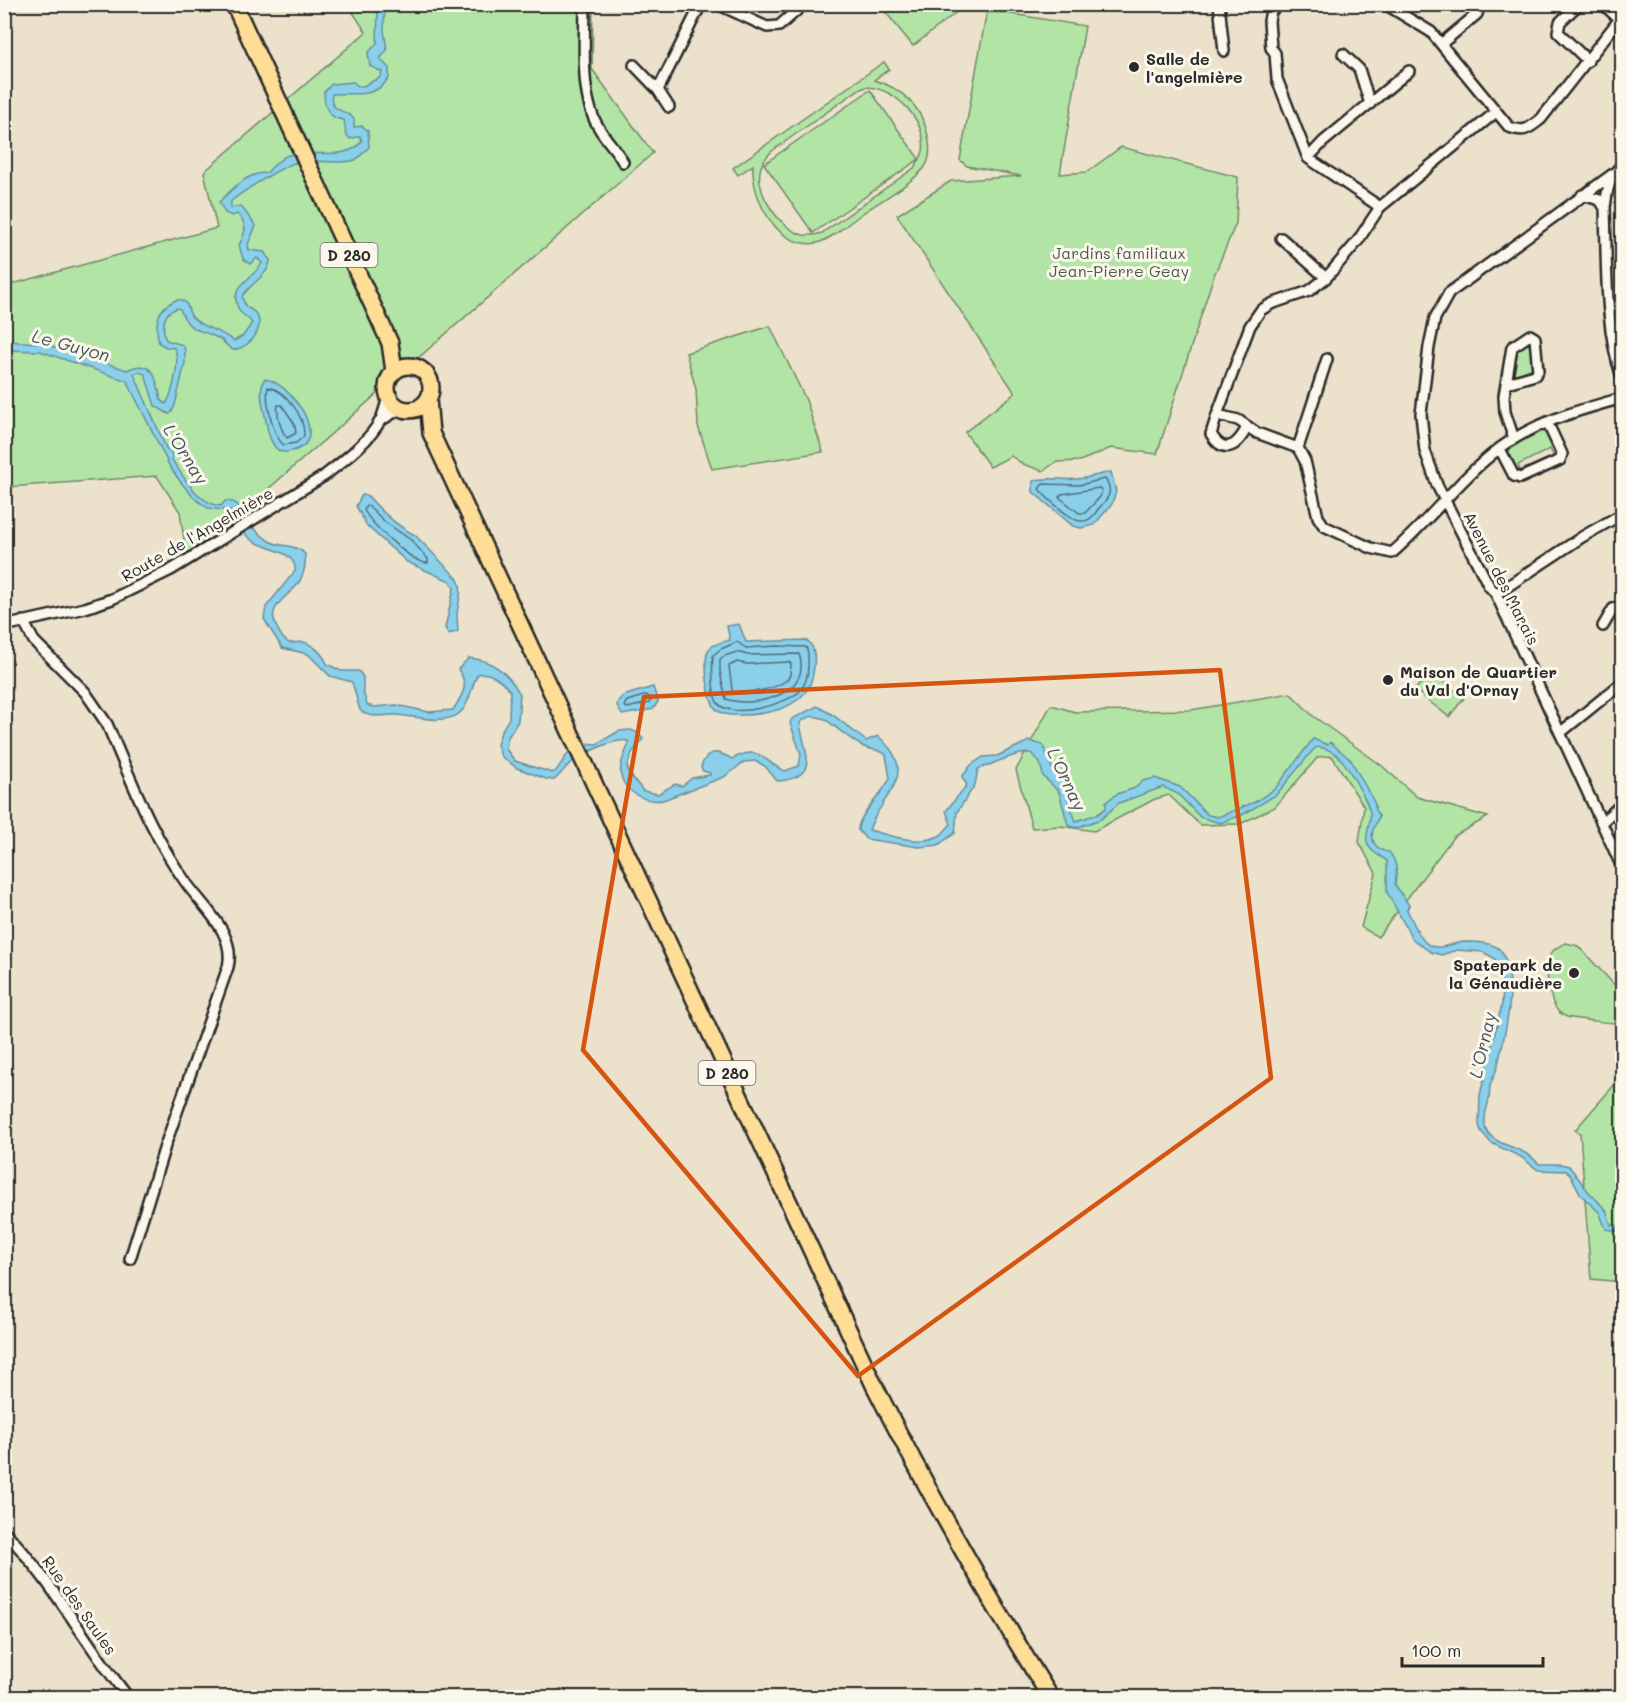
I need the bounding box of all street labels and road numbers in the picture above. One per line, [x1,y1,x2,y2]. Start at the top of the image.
road number: D 280 [320,243,378,267]
street label: Route de l'Angelmière [117,482,277,586]
street label: Avenue des Marais [1459,508,1545,648]
road number: D 280 [698,1061,756,1085]
street label: Rue des Saules [38,1551,122,1659]

